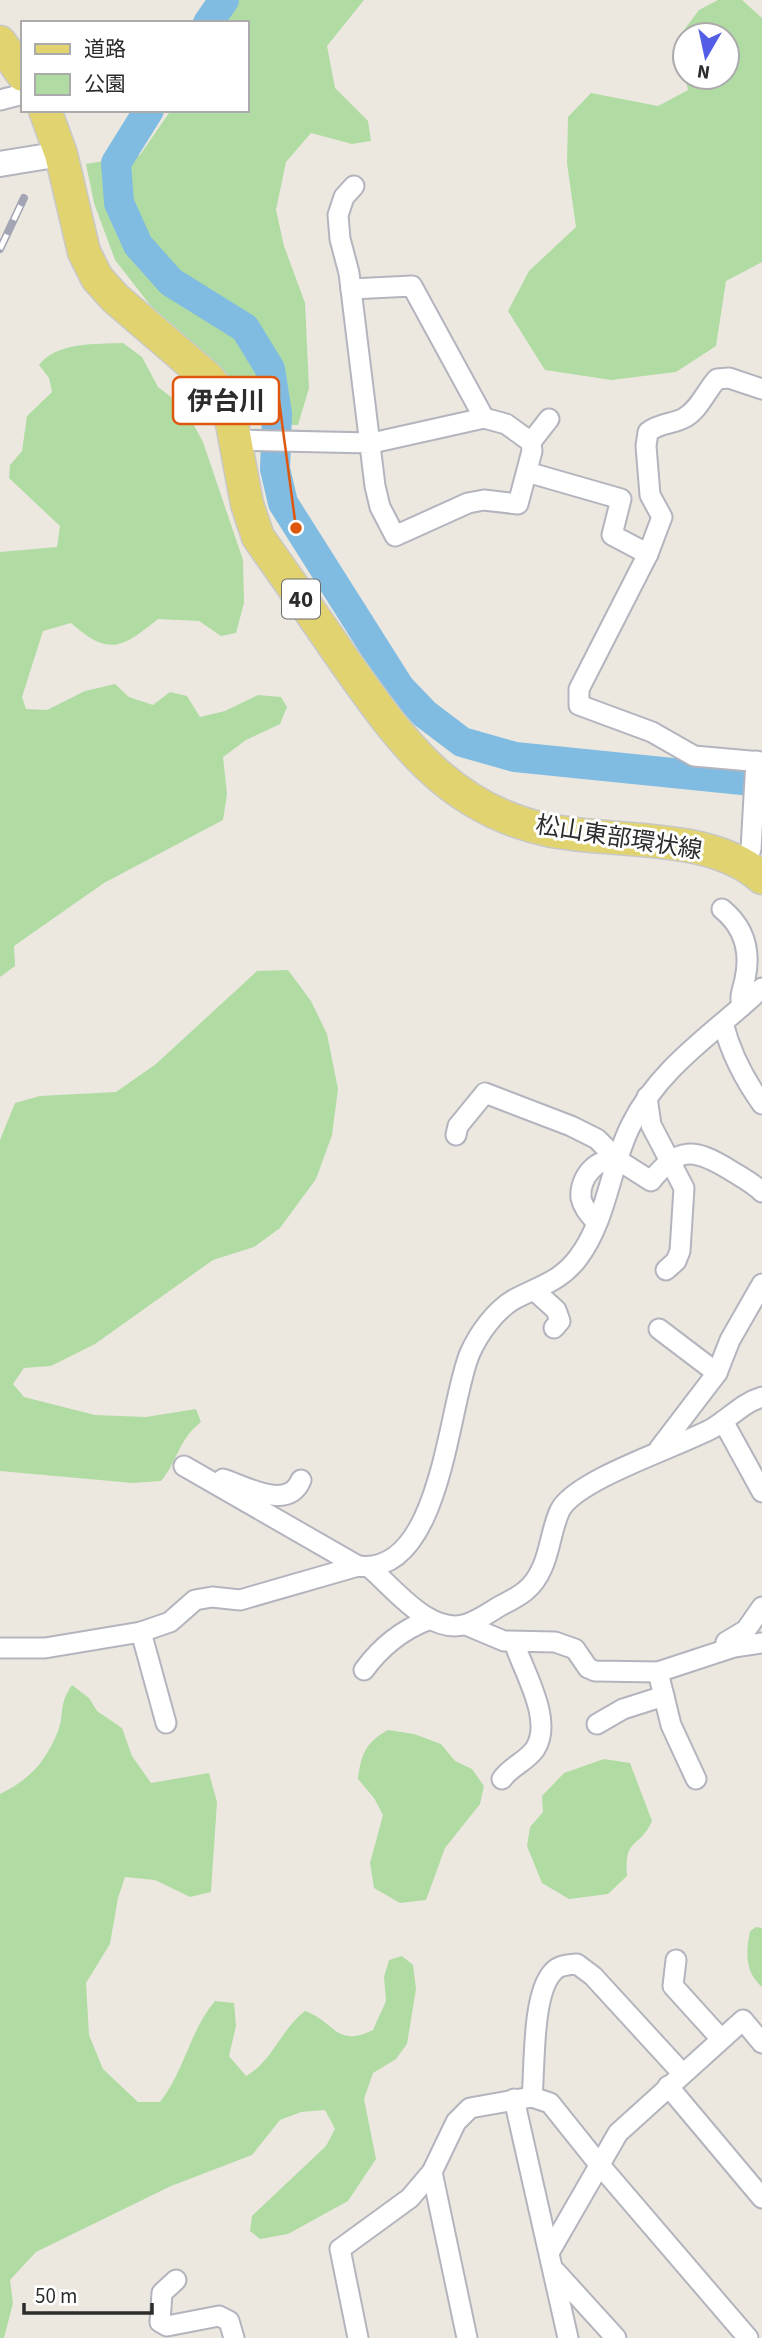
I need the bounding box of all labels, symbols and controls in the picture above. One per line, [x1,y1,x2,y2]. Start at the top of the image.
legend [21,21,248,112]
north arrow [671,21,741,91]
text: 道路 [84,34,126,64]
text: N [695,57,712,86]
text: 公園 [84,69,126,99]
callout: 伊台川 [173,377,279,424]
text: 伊台川 [187,383,265,420]
road number: 40 [282,580,320,618]
street label: 松山東部環状線 [533,808,705,868]
scale bar [24,2272,152,2316]
text: 50 m [35,2281,77,2311]

